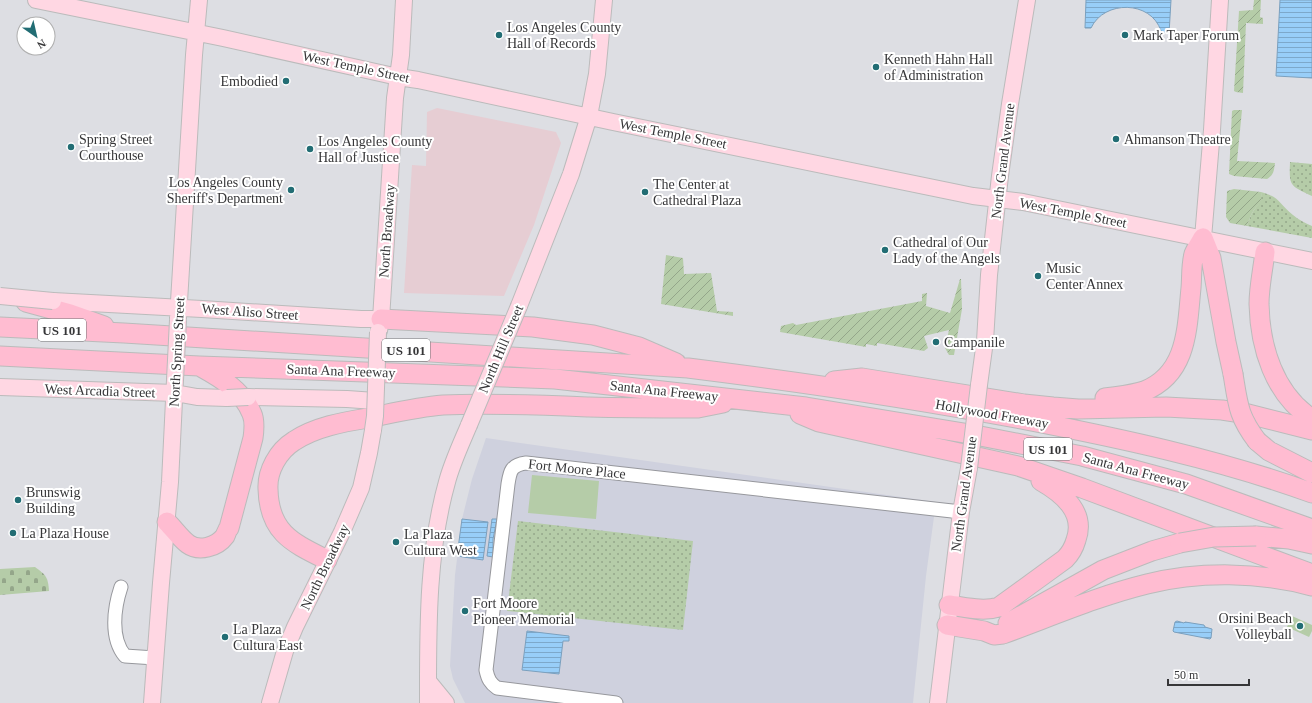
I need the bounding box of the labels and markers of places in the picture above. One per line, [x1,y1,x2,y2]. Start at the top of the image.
place label: Los Angeles County Hall of Records [507,20,621,51]
place label: Mark Taper Forum [1133,28,1239,43]
marker: Los Angeles County Hall of Records [494,30,504,40]
marker: Mark Taper Forum [1120,30,1130,40]
place label: Kenneth Hahn Hall of Administration [884,52,993,83]
marker: Kenneth Hahn Hall of Administration [871,62,881,72]
place label: Embodied [220,74,278,89]
marker: Embodied [281,76,291,86]
place label: Spring Street Courthouse [79,132,153,163]
place label: Ahmanson Theatre [1124,132,1231,147]
place label: Los Angeles County Hall of Justice [318,134,432,165]
marker: Ahmanson Theatre [1111,134,1121,144]
marker: Spring Street Courthouse [66,142,76,152]
marker: Los Angeles County Hall of Justice [305,144,315,154]
place label: Los Angeles County Sheriff's Department [167,175,283,206]
place label: The Center at Cathedral Plaza [653,177,742,208]
marker: Los Angeles County Sheriff's Department [286,185,296,195]
marker: The Center at Cathedral Plaza [640,187,650,197]
place label: Cathedral of Our Lady of the Angels [893,235,1000,266]
marker: Cathedral of Our Lady of the Angels [880,245,890,255]
place label: Music Center Annex [1046,261,1123,292]
marker: Music Center Annex [1033,271,1043,281]
place label: Campanile [944,335,1005,350]
marker: Campanile [931,337,941,347]
place label: Brunswig Building [26,485,80,516]
marker: Brunswig Building [13,495,23,505]
place label: La Plaza House [21,526,109,541]
place label: La Plaza Cultura West [404,527,477,558]
marker: La Plaza House [8,528,18,538]
marker: La Plaza Cultura West [391,537,401,547]
place label: Fort Moore Pioneer Memorial [473,596,575,627]
marker: Fort Moore Pioneer Memorial [460,606,470,616]
place label: Orsini Beach Volleyball [1219,611,1292,642]
marker: Orsini Beach Volleyball [1295,621,1305,631]
place label: La Plaza Cultura East [233,622,303,653]
marker: La Plaza Cultura East [220,632,230,642]

